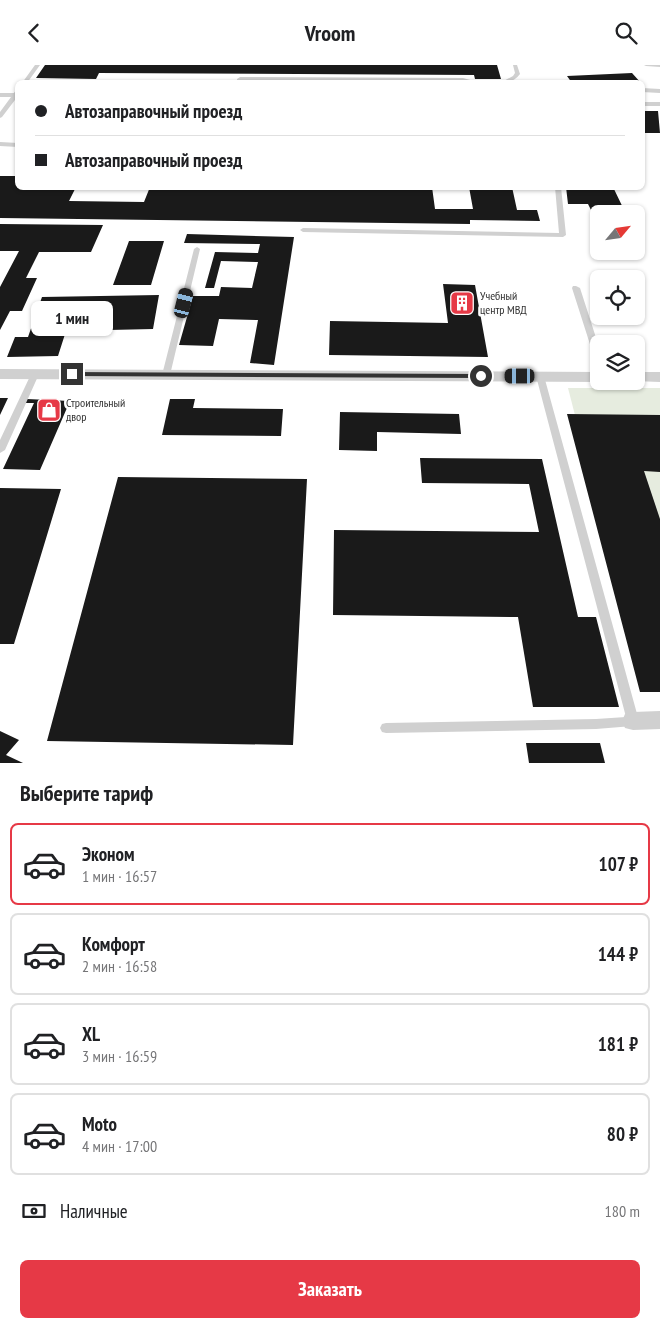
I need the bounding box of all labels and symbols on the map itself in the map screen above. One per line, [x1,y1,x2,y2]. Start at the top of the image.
north arrow [590,205,645,260]
car [173,287,194,319]
place label: Учебный центр МВД [480,288,527,317]
building icon: Учебный центр МВД [449,290,475,316]
callout: 1 мин [31,301,113,337]
route end [61,363,83,385]
route start [470,365,492,387]
car [505,369,535,384]
place label: Строительный двор [66,395,125,424]
shop icon: Строительный двор [36,397,62,423]

